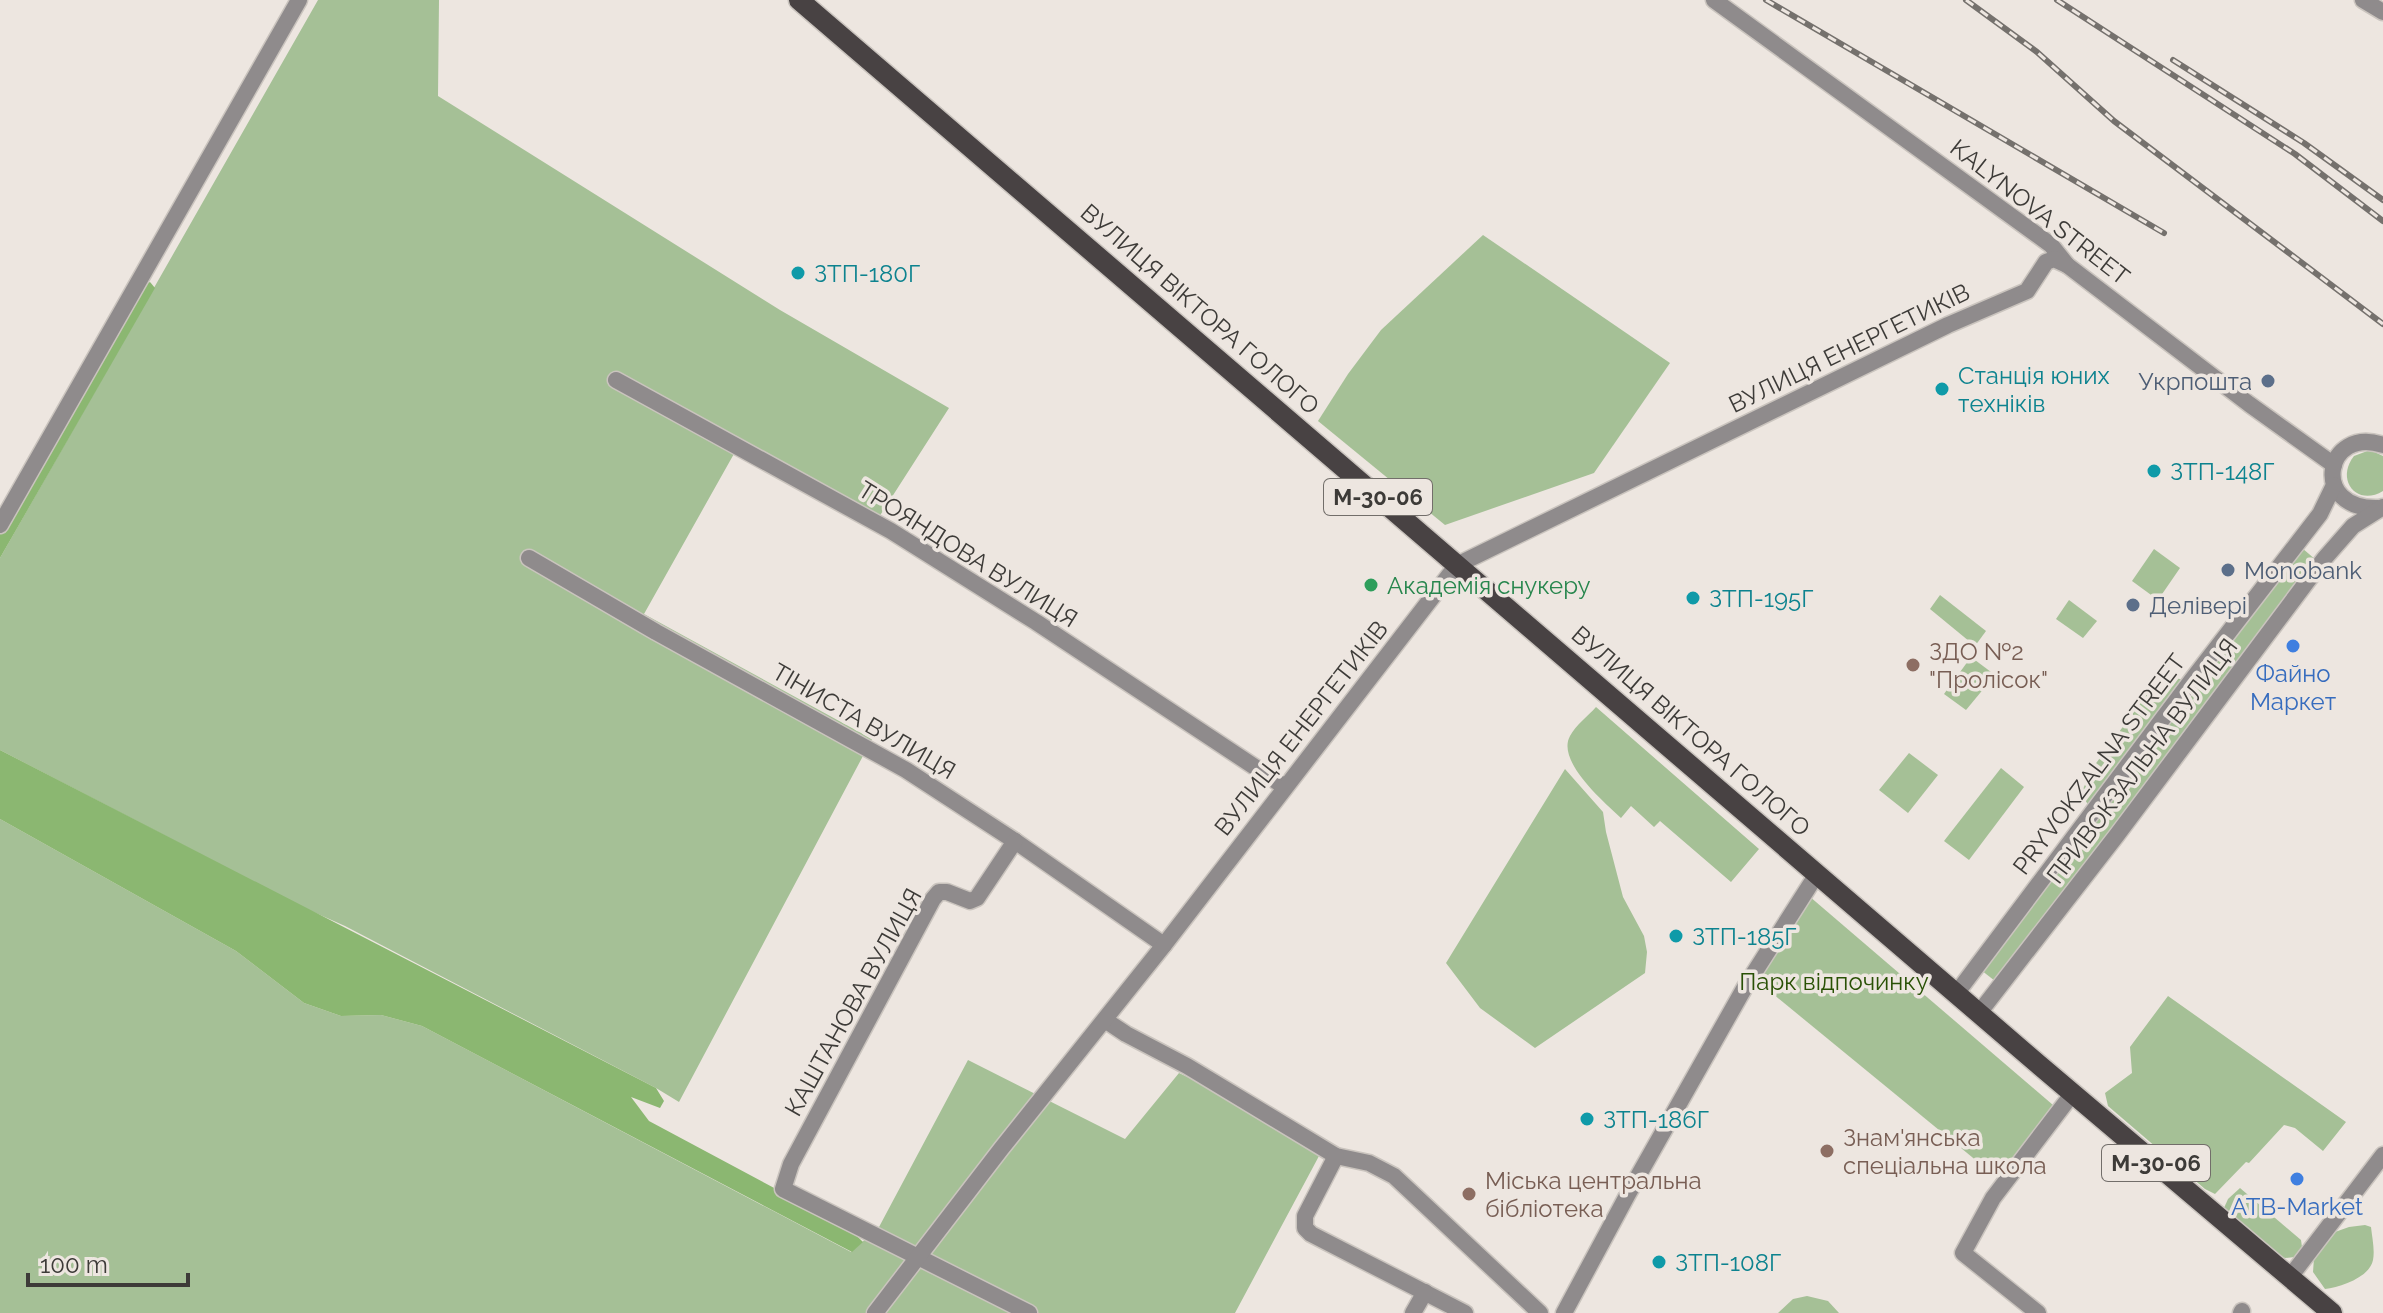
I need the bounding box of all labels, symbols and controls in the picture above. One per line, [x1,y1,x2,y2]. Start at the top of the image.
street label: KALYNOVA STREET [1945,133,2136,291]
street label: ВУЛИЦЯ ВІКТОРА ГОЛОГО [1075,198,1325,420]
place label: ЗТП-180Г [814,259,920,288]
marker: ЗТП-180Г [789,264,807,282]
street label: ВУЛИЦЯ ЕНЕРГЕТИКІВ [1724,277,1974,419]
place label: Станція юних техніків [1958,361,2110,418]
place label: Укрпошта [2138,367,2252,396]
marker: Укрпошта [2259,372,2277,390]
marker: Станція юних техніків [1933,380,1951,398]
place label: ЗТП-148Г [2170,457,2275,486]
marker: ЗТП-148Г [2145,462,2163,480]
street label: ТРОЯНДОВА ВУЛИЦЯ [853,475,1083,633]
road number: М-30-06 [1324,479,1432,515]
place label: Monobank [2244,556,2362,585]
marker: Monobank [2219,561,2237,579]
place label: Академія снукеру [1387,571,1591,600]
marker: Академія снукеру [1362,576,1380,594]
place label: ЗТП-195Г [1709,584,1814,613]
marker: ЗТП-195Г [1684,589,1702,607]
place label: Делівері [2149,591,2247,620]
marker: Делівері [2124,596,2142,614]
street label: ВУЛИЦЯ ЕНЕРГЕТИКІВ [1208,615,1394,841]
street label: ВУЛИЦЯ ВІКТОРА ГОЛОГО [1566,620,1816,842]
street label: ПРИВОКЗАЛЬНА ВУЛИЦЯ [2040,633,2244,889]
place label: ЗДО №2 "Пролісок" [1929,637,2048,694]
marker: Файно Маркет [2284,637,2302,655]
street label: PRYVOKZALNA STREET [2007,648,2192,880]
marker: ЗДО №2 "Пролісок" [1904,656,1922,674]
street label: ТІНИСТА ВУЛИЦЯ [767,657,961,785]
place label: Файно Маркет [2250,659,2337,716]
street label: КАШТАНОВА ВУЛИЦЯ [778,883,928,1121]
place label: ЗТП-185Г [1692,922,1797,951]
marker: ЗТП-185Г [1667,927,1685,945]
park label: Парк відпочинку [1739,967,1929,996]
place label: ЗТП-186Г [1603,1105,1709,1134]
marker: ЗТП-186Г [1578,1110,1596,1128]
place label: Знам'янська спеціальна школа [1843,1123,2047,1180]
marker: Знам'янська спеціальна школа [1818,1142,1836,1160]
road number: М-30-06 [2102,1145,2210,1181]
place label: Міська центральна бібліотека [1485,1166,1702,1223]
marker: ATB-Market [2288,1170,2306,1188]
marker: Міська центральна бібліотека [1460,1185,1478,1203]
place label: ATB-Market [2231,1192,2363,1221]
scale bar [28,1237,188,1287]
place label: ЗТП-108Г [1675,1248,1781,1277]
text: 100 m [40,1250,108,1279]
marker: ЗТП-108Г [1650,1253,1668,1271]

